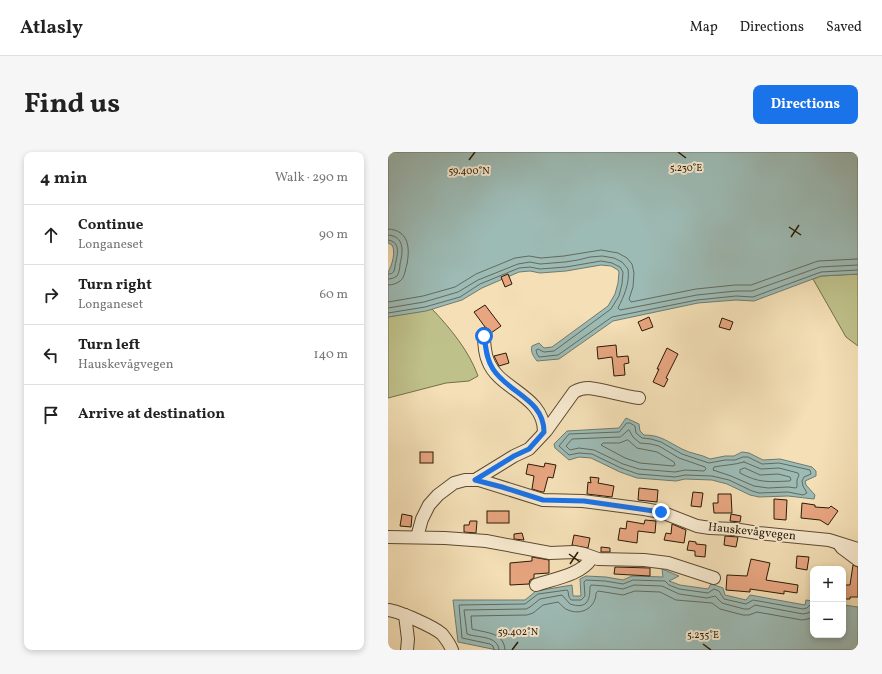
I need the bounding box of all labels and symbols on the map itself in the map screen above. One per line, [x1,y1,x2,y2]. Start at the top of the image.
text: 5.230°E [670,161,702,175]
text: 59.400°N [448,164,490,178]
route start [475,327,493,345]
route end [652,503,670,521]
street label: Hauskevågvegen [707,519,797,545]
text: 59.402°N [498,625,539,639]
text: 5.235°E [687,628,719,642]

